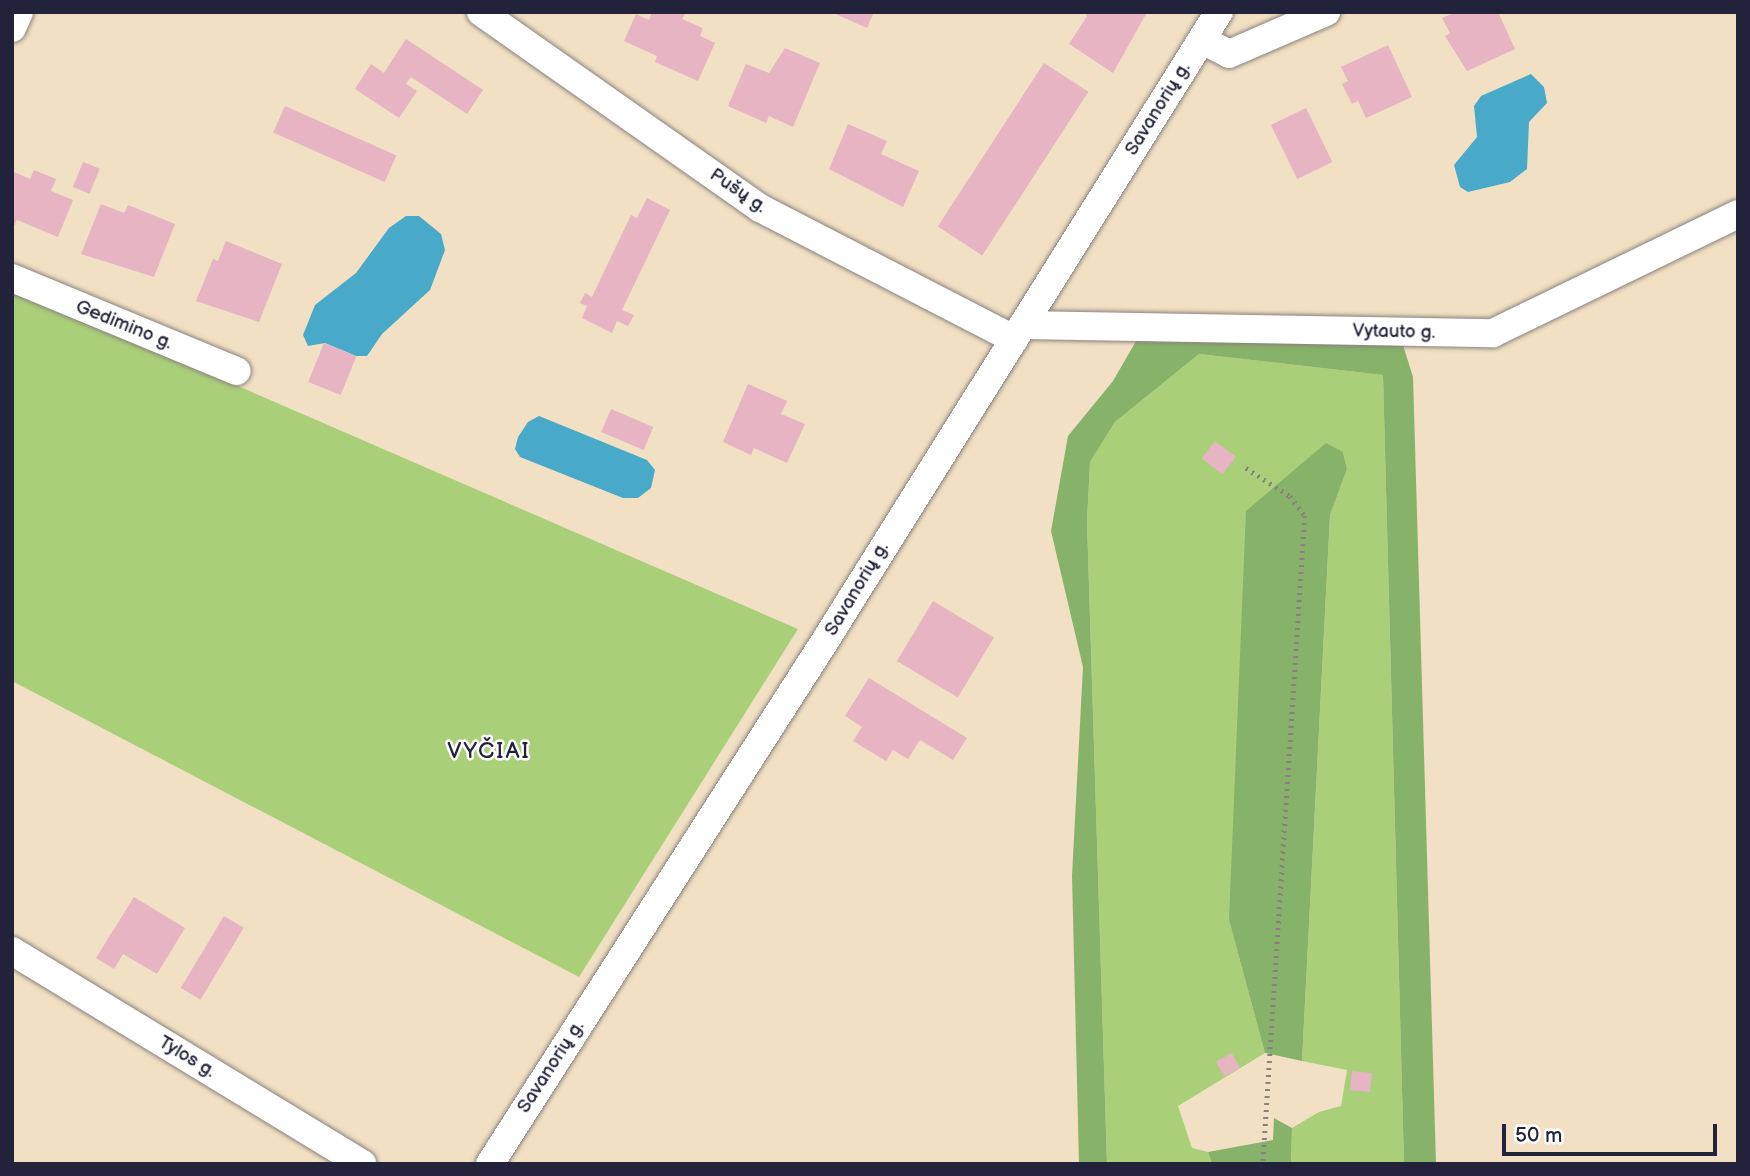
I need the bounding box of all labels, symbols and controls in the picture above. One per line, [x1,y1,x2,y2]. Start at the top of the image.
street label: Savanorių g. [1120,58,1196,160]
street label: Pušų g. [705,164,771,218]
street label: Gedimino g. [72,295,176,355]
street label: Vytauto g. [1352,320,1436,344]
street label: Savanorių g. [820,538,894,640]
district label: VYČIAI [448,737,530,765]
street label: Savanorių g. [513,1017,589,1117]
street label: Tylos g. [154,1031,220,1083]
scale bar [1505,1110,1720,1154]
text: 50 m [1515,1123,1562,1148]

